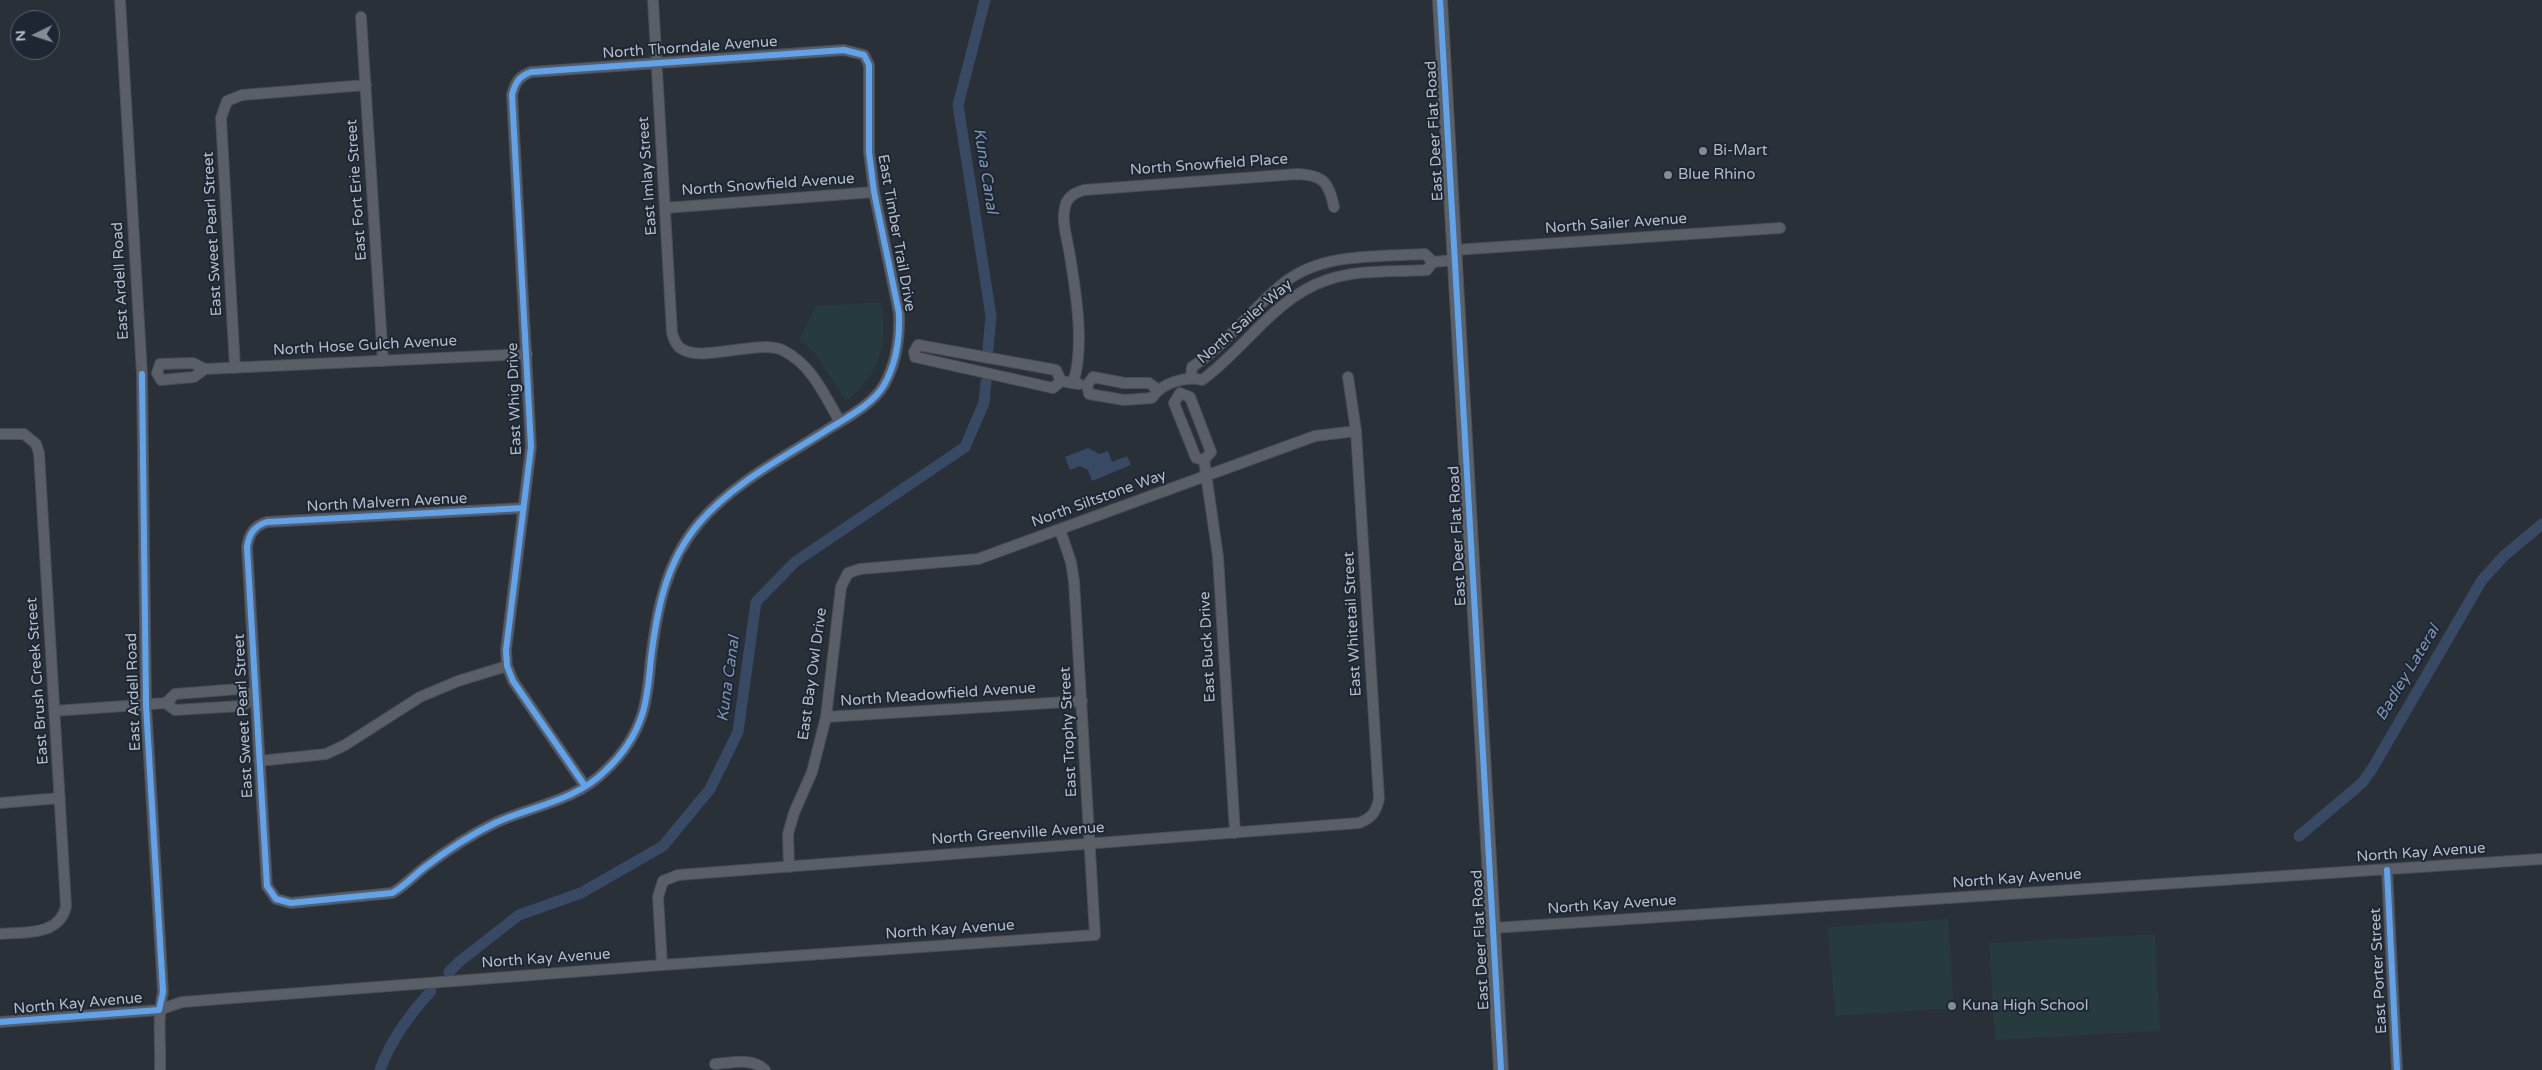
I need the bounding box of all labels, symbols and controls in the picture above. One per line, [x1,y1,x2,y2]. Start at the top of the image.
north arrow [10,10,60,60]
text: N [12,30,29,42]
street label: North Thorndale Avenue [602,33,778,63]
street label: East Deer Flat Road [1422,60,1448,202]
street label: East Imlay Street [635,116,661,236]
street label: East Fort Erie Street [343,119,371,261]
water label: Kuna Canal [969,127,1001,215]
place label: Bi-Mart [1713,142,1768,160]
marker: Bi-Mart [1697,145,1709,157]
street label: North Snowfield Place [1129,150,1289,180]
street label: East Sweet Pearl Street [200,151,226,317]
street label: East Timber Trail Drive [873,153,919,313]
place label: Blue Rhino [1678,166,1755,184]
marker: Blue Rhino [1662,169,1674,181]
street label: North Snowfield Avenue [681,170,855,200]
street label: North Sailer Avenue [1544,210,1688,238]
street label: East Ardell Road [109,221,133,341]
street label: North Sailer Way [1194,276,1296,368]
street label: North Hose Gulch Avenue [273,332,457,360]
street label: East Whig Drive [504,342,526,456]
street label: East Deer Flat Road [1445,465,1471,607]
street label: North Siltstone Way [1029,466,1169,532]
street label: North Malvern Avenue [306,490,468,516]
street label: East Whitetail Street [1340,551,1366,697]
street label: East Buck Drive [1196,591,1220,703]
street label: East Brush Creek Street [23,597,53,765]
street label: East Bay Owl Drive [795,606,831,742]
water label: Badley Lateral [2372,622,2444,724]
street label: East Ardell Road [123,633,145,751]
street label: East Sweet Pearl Street [231,633,257,799]
water label: Kuna Canal [713,635,745,723]
street label: East Trophy Street [1057,666,1081,798]
street label: North Meadowfield Avenue [840,679,1036,711]
street label: North Greenville Avenue [931,819,1105,849]
street label: North Kay Avenue [2356,840,2486,866]
street label: North Kay Avenue [1952,866,2082,892]
street label: East Deer Flat Road [1468,869,1494,1011]
street label: North Kay Avenue [1547,892,1677,918]
street label: East Porter Street [2367,908,2391,1034]
street label: North Kay Avenue [885,917,1015,943]
street label: North Kay Avenue [481,946,611,972]
street label: North Kay Avenue [13,989,143,1019]
place label: Kuna High School [1962,997,2088,1015]
marker: Kuna High School [1946,1000,1958,1012]

